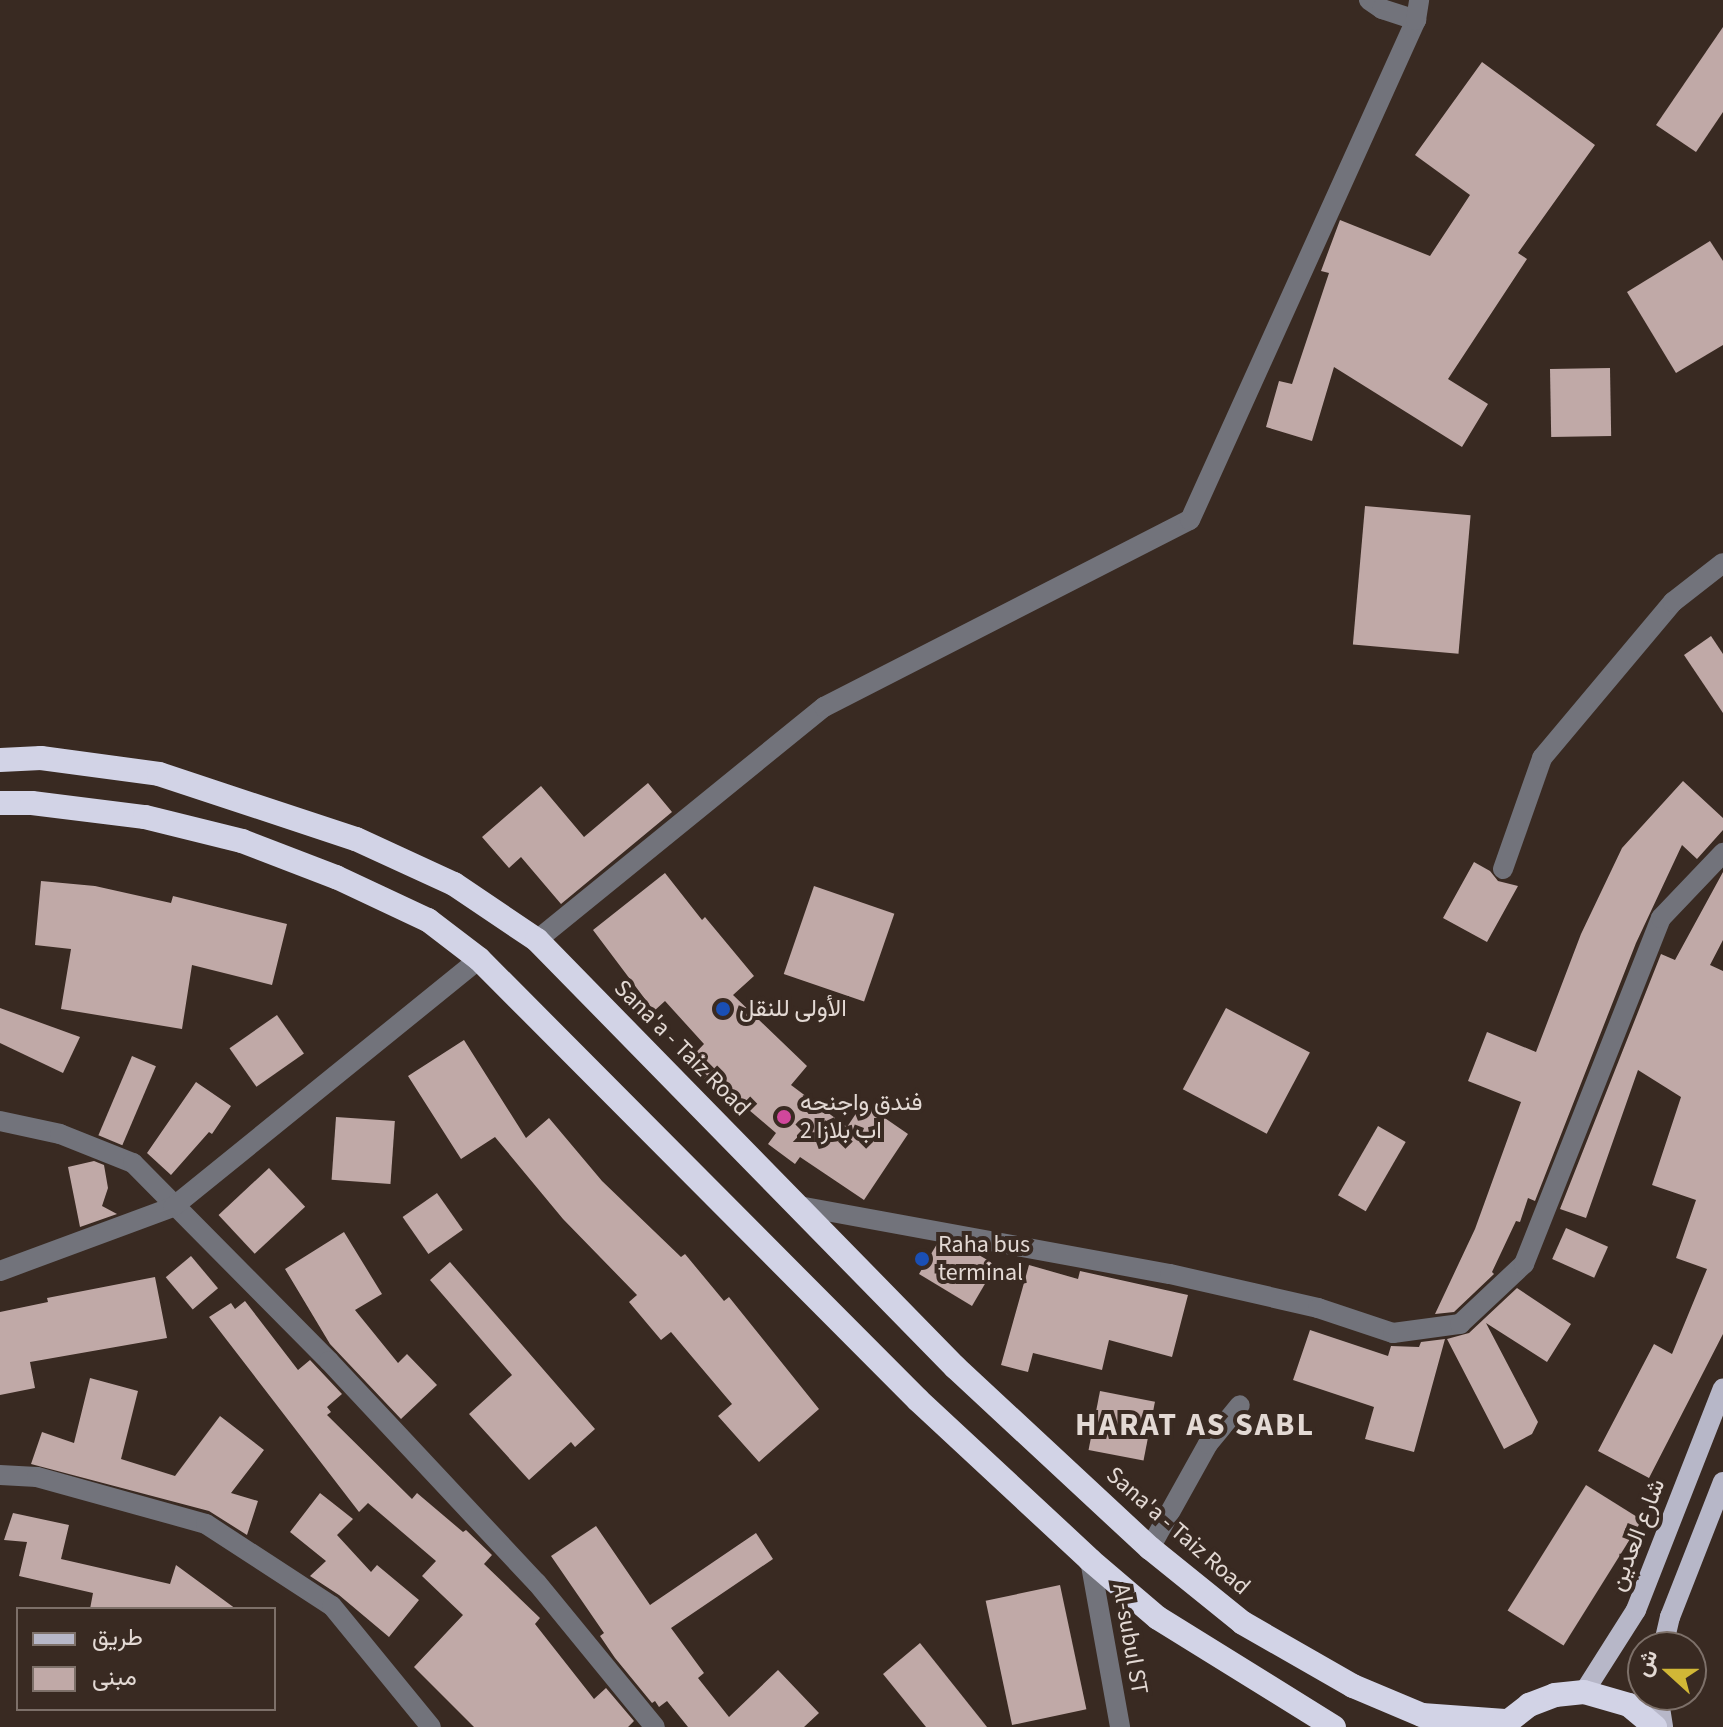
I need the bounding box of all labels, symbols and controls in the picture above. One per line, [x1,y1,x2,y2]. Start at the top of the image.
street label: Sana'a - Taiz Road [608,974,756,1122]
place label: الأولى للنقل [739,995,847,1023]
marker: الأولى للنقل [714,1000,732,1018]
place label: فندق واجنحه اب بلازا 2 [800,1089,922,1145]
marker: فندق واجنحه اب بلازا 2 [775,1108,793,1126]
place label: Raha bus terminal [938,1231,1030,1287]
marker: Raha bus terminal [913,1250,931,1268]
district label: HARAT AS SABL [1075,1406,1315,1444]
street label: Sana'a - Taiz Road [1100,1461,1256,1601]
street label: شارع العدين [1602,1475,1672,1595]
street label: Al-subul ST [1106,1581,1154,1697]
legend [16,1607,276,1711]
text: طريق [92,1620,143,1655]
north arrow [1627,1631,1707,1711]
text: ش [1627,1645,1666,1681]
text: مبنى [92,1660,137,1695]

